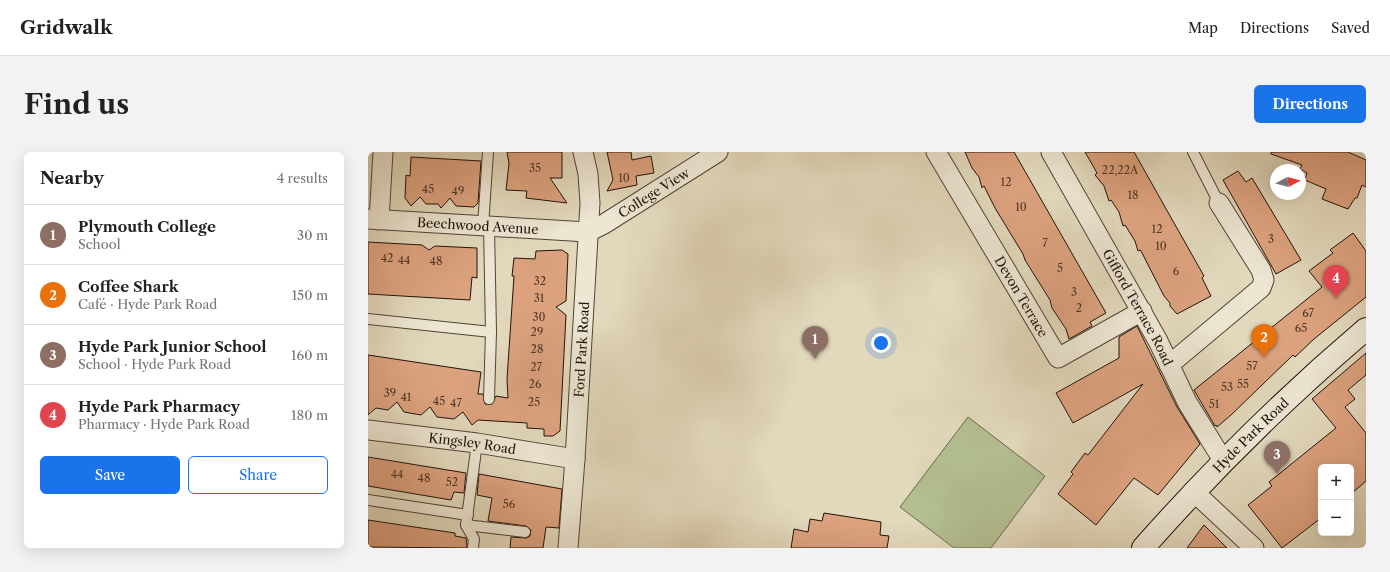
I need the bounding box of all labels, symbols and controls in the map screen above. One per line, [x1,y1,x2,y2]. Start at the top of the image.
text: Gridwalk [20,16,113,39]
text: Map [1188,19,1218,37]
text: Directions [1240,19,1309,37]
text: Saved [1331,19,1370,37]
button: Directions [1254,85,1366,123]
text: Find us [24,87,129,121]
house number: 35 [529,161,541,175]
house number: 22,22A [1102,163,1139,177]
street label: College View [615,164,692,221]
north arrow [1270,164,1306,200]
text: Nearby [40,168,104,188]
text: 4 results [277,170,328,186]
house number: 10 [618,171,630,185]
house number: 12 [1001,175,1011,189]
house number: 45 [422,182,434,196]
house number: 49 [452,184,464,198]
house number: 18 [1127,188,1139,202]
house number: 10 [1015,200,1027,214]
street label: Beechwood Avenue [417,214,539,237]
text: Plymouth College [78,217,216,236]
house number: 12 [1152,222,1162,236]
text: 1 [50,227,56,243]
text: 30 m [297,227,328,243]
house number: 3 [1268,232,1274,246]
text: School [78,236,121,252]
house number: 7 [1042,236,1048,250]
house number: 10 [1155,239,1167,253]
street label: Gifford Terrace Road [1099,246,1177,368]
house number: 42 [381,251,393,265]
house number: 44 [398,253,410,267]
street label: Devon Terrace [991,253,1052,340]
house number: 48 [430,254,442,268]
house number: 5 [1057,261,1063,275]
house number: 6 [1173,264,1180,278]
pin: 4 [1323,265,1349,298]
house number: 32 [534,274,546,288]
text: Coffee Shark [78,277,179,296]
house number: 3 [1071,285,1077,299]
text: 2 [49,287,57,303]
text: 150 m [292,287,328,303]
house number: 31 [534,291,545,305]
text: Café · Hyde Park Road [78,296,217,312]
street label: Ford Park Road [571,301,592,398]
house number: 2 [1076,301,1082,315]
house number: 67 [1302,306,1314,320]
house number: 30 [532,310,546,324]
house number: 65 [1295,321,1307,335]
pin: 2 [1251,324,1277,357]
house number: 29 [531,325,543,339]
pin: 1 [802,326,828,359]
your location [871,333,891,353]
text: Hyde Park Junior School [78,337,267,356]
house number: 28 [531,342,543,356]
text: 3 [49,347,57,363]
text: 160 m [291,347,328,363]
text: School · Hyde Park Road [78,356,231,372]
house number: 57 [1246,359,1258,373]
house number: 27 [530,360,542,374]
house number: 26 [529,377,542,391]
house number: 55 [1237,377,1249,391]
house number: 53 [1221,380,1233,394]
house number: 39 [384,386,396,400]
house number: 41 [401,390,412,404]
house number: 45 [433,394,445,408]
street label: Hyde Park Road [1209,394,1292,476]
house number: 25 [528,395,540,409]
house number: 47 [450,396,462,410]
text: Hyde Park Pharmacy [78,397,240,416]
house number: 51 [1209,397,1220,411]
text: 4 [49,407,57,423]
text: 180 m [291,407,328,423]
text: Pharmacy · Hyde Park Road [78,416,250,432]
street label: Kingsley Road [428,429,517,457]
pin: 3 [1264,441,1290,474]
button: Save [40,456,180,494]
button: Share [188,456,328,494]
map controls [1318,464,1354,536]
button: + [1318,464,1354,500]
house number: 44 [391,467,403,481]
house number: 48 [418,471,430,485]
house number: 52 [446,475,458,489]
house number: 56 [503,497,516,511]
button: − [1318,500,1354,536]

